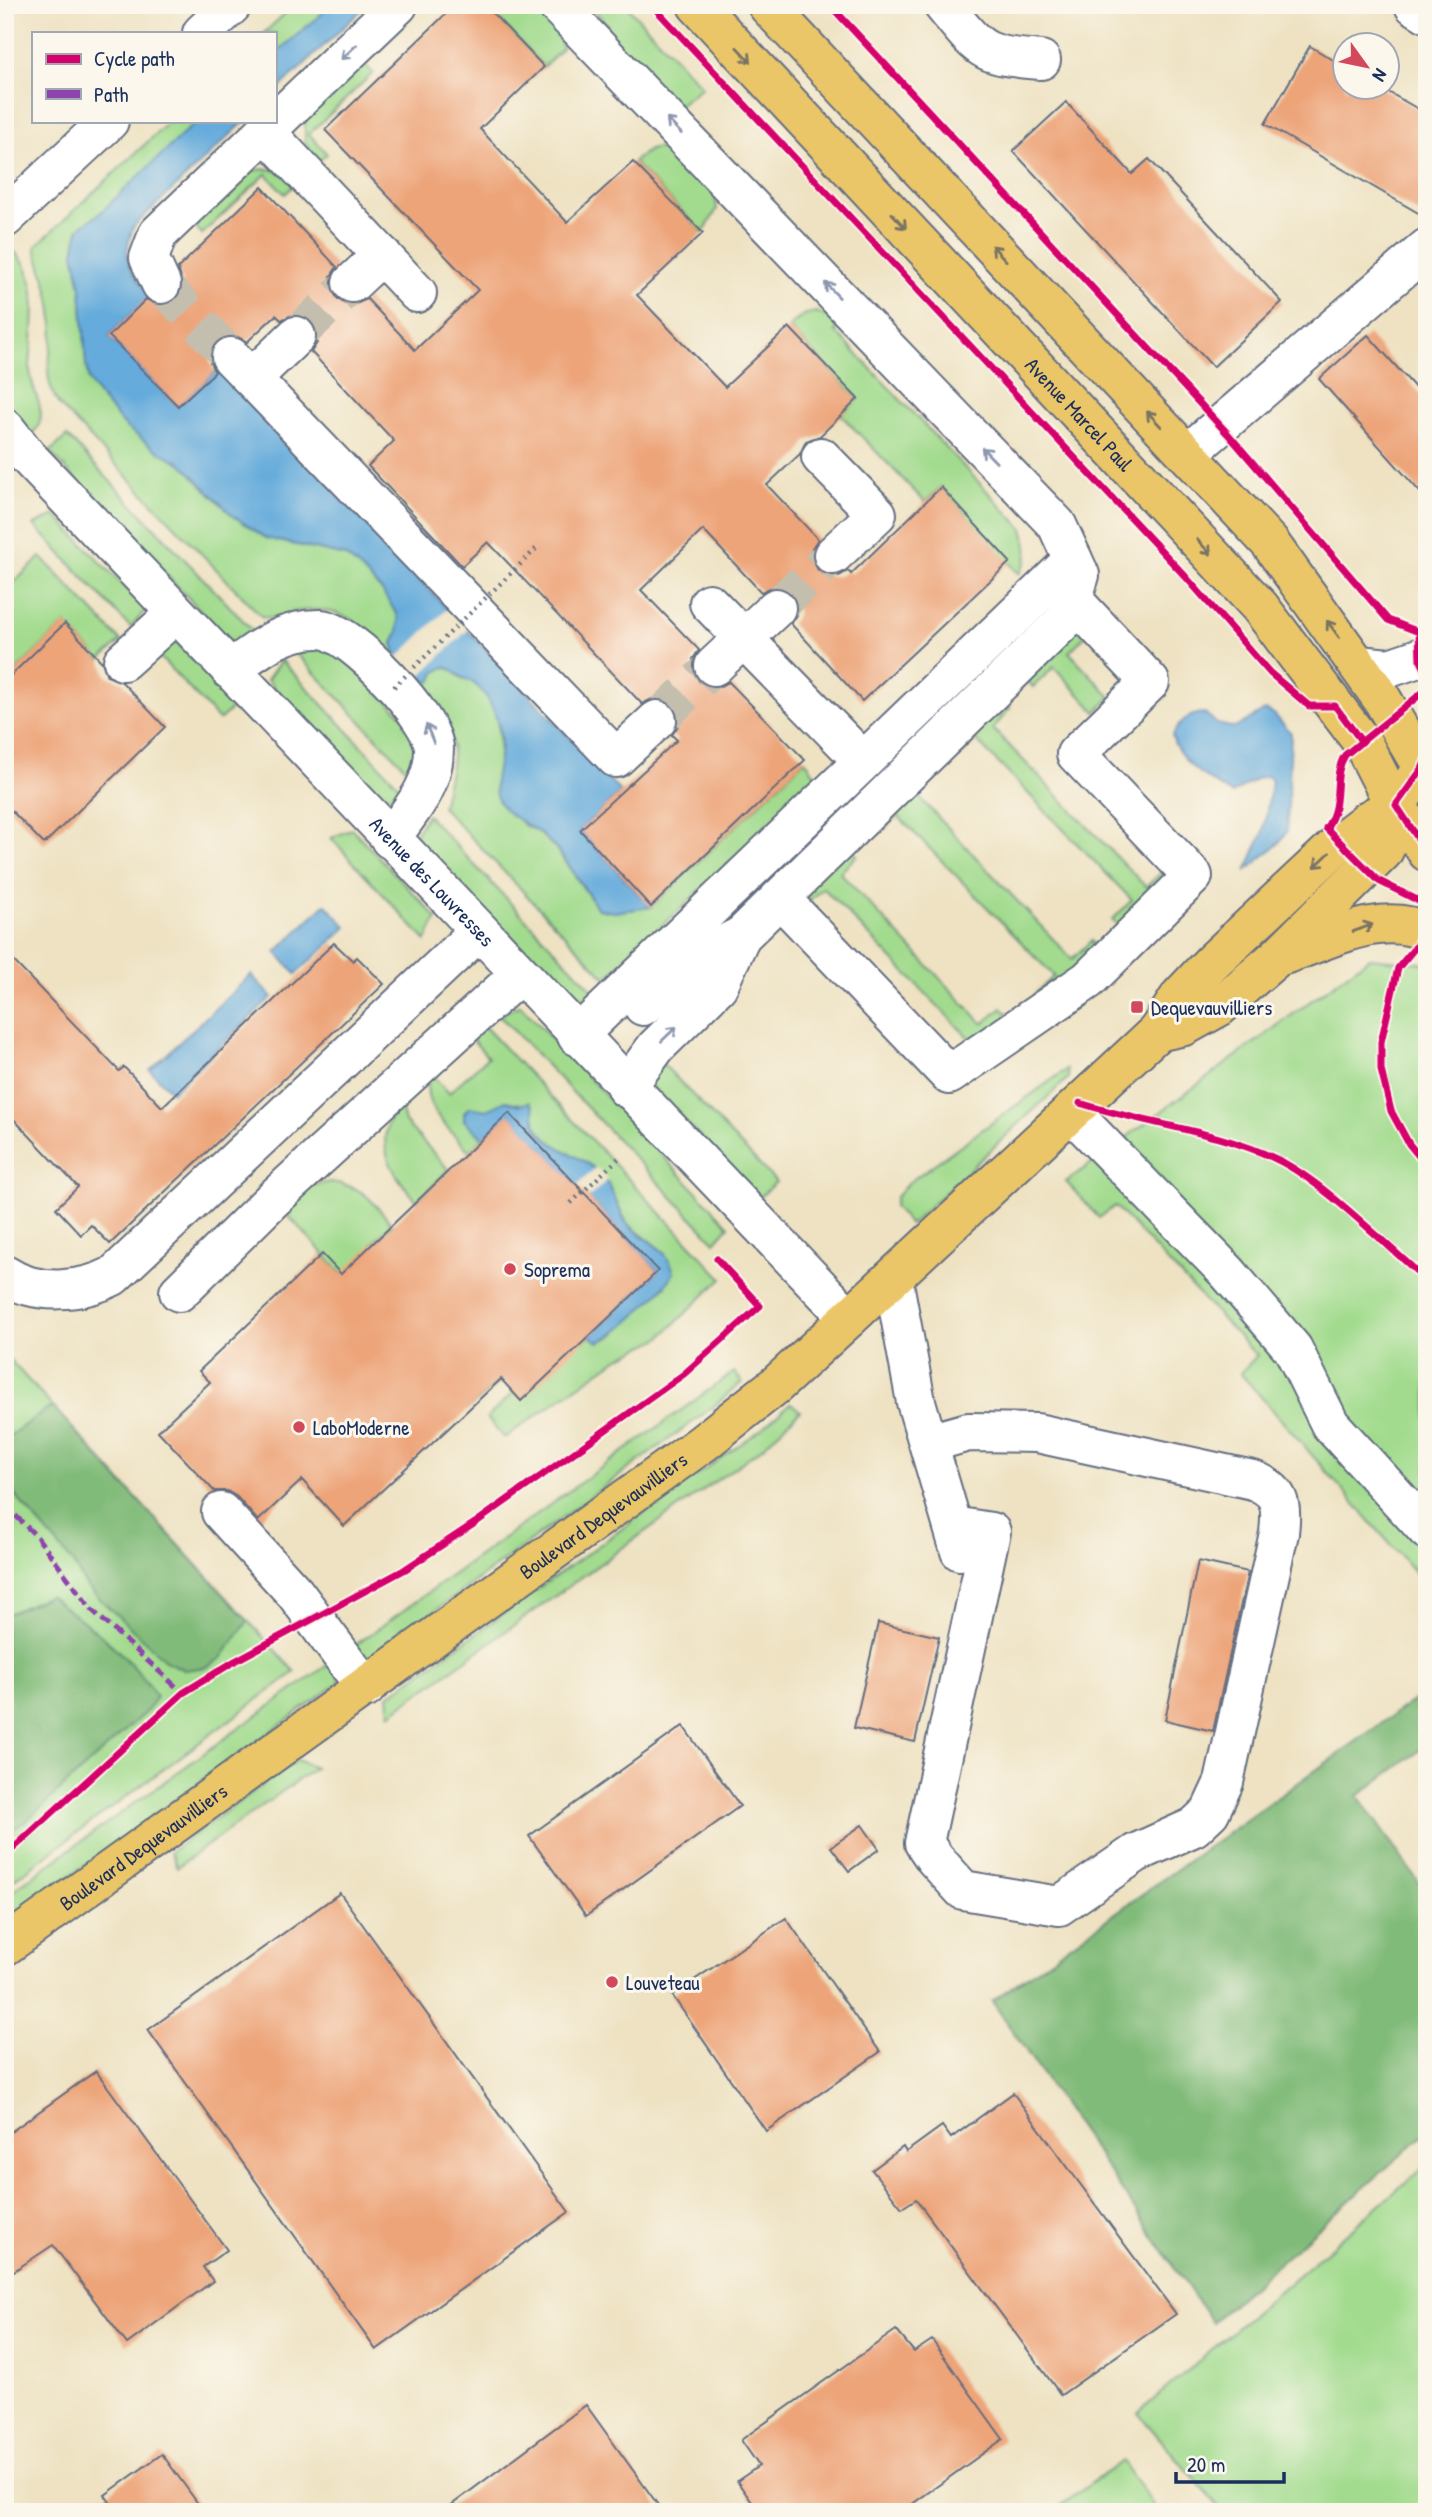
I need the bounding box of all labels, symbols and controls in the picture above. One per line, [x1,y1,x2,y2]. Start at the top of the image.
legend [32,32,276,122]
north arrow [1330,32,1400,102]
text: Cycle path [94,44,175,73]
one-way arrow [341,44,358,61]
one-way arrow [736,46,752,64]
text: N [1367,64,1394,87]
text: Path [94,80,129,109]
one-way arrow [666,118,683,135]
one-way arrow [891,213,908,230]
one-way arrow [990,245,1007,262]
one-way arrow [823,282,840,299]
street label: Avenue Marcel Paul [1019,351,1140,478]
one-way arrow [1146,411,1163,428]
one-way arrow [980,447,997,464]
one-way arrow [1196,538,1213,555]
one-way arrow [1325,621,1340,639]
one-way arrow [423,724,435,746]
street label: Avenue des Louvresses [363,810,501,953]
one-way arrow [1314,851,1331,868]
one-way arrow [1352,921,1374,933]
place label: Dequevauvilliers [1151,993,1272,1022]
marker: Dequevauvilliers [1129,999,1145,1015]
one-way arrow [660,1026,677,1043]
place label: Soprema [524,1255,590,1284]
marker: Soprema [502,1261,518,1277]
place label: LaboModerne [313,1413,410,1442]
marker: LaboModerne [291,1419,307,1435]
street label: Boulevard Dequevauvilliers [513,1445,693,1586]
street label: Boulevard Dequevauvilliers [53,1776,233,1917]
place label: Louveteau [626,1968,700,1997]
marker: Louveteau [604,1974,620,1990]
scale bar [1176,2440,1285,2484]
text: 20 m [1187,2450,1225,2479]

